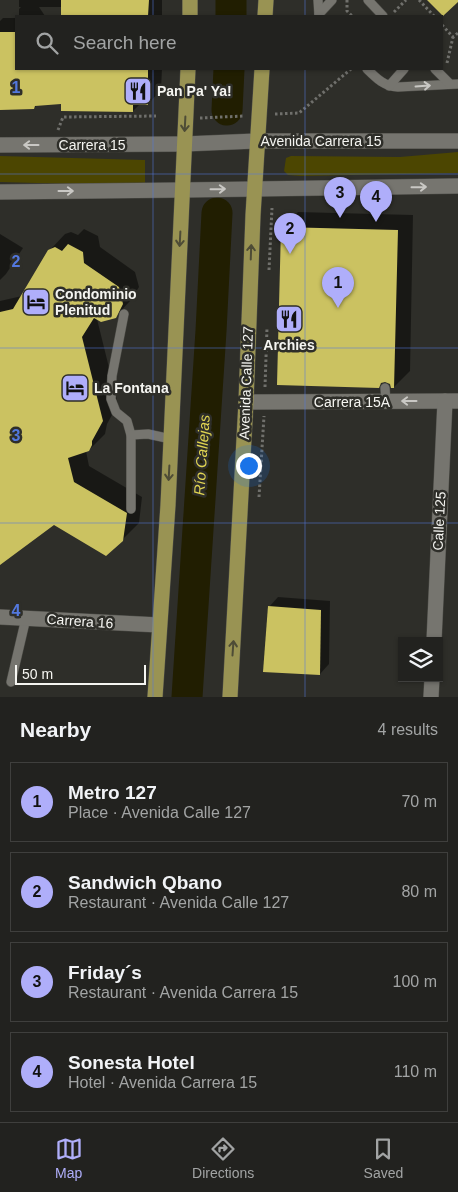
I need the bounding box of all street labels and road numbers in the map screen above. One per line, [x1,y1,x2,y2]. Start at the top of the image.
street label: Avenida Carrera 15 [260,133,382,149]
street label: Carrera 15 [59,137,126,153]
street label: Avenida Calle 127 [236,326,256,440]
street label: Carrera 15A [314,394,391,410]
street label: Calle 125 [429,491,449,551]
street label: Carrera 16 [46,611,114,631]

